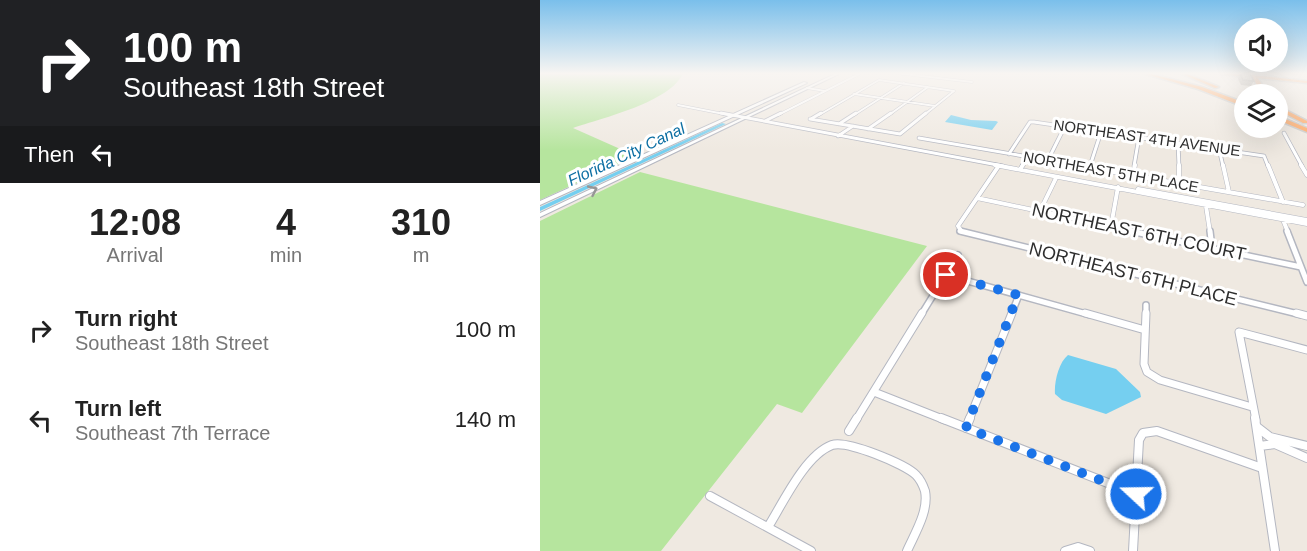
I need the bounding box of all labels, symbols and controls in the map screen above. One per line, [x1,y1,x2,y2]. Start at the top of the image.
map controls [1234,18,1288,138]
button: sound [1234,18,1288,72]
icon: right [24,24,102,102]
text: 100 m [123,24,242,71]
text: Southeast 18th Street [123,73,384,103]
button: layers [1234,84,1288,138]
street label: NORTHEAST 4TH AVENUE [1053,116,1242,159]
water label: Florida City Canal [565,120,688,189]
icon: left [86,138,119,171]
text: Then [24,142,74,167]
street label: NORTHEAST 5TH PLACE [1022,148,1200,195]
one-way arrow [586,186,597,198]
street label: NORTHEAST 6TH COURT [1030,200,1248,264]
text: 12:08 [89,202,181,243]
text: 4 [276,202,296,243]
text: 310 [391,202,451,243]
street label: NORTHEAST 6TH PLACE [1027,238,1239,310]
text: Arrival [107,244,163,266]
text: min [270,244,302,266]
text: m [413,244,429,266]
pin [920,249,971,300]
icon: arrive [929,258,962,291]
text: Turn right [75,306,177,331]
icon: right [24,314,57,347]
text: 100 m [455,317,516,342]
text: Southeast 18th Street [75,332,268,354]
text: Turn left [75,396,161,421]
icon: left [24,404,57,437]
text: 140 m [455,407,516,432]
text: Southeast 7th Terrace [75,422,270,444]
position arrow [1104,462,1168,526]

